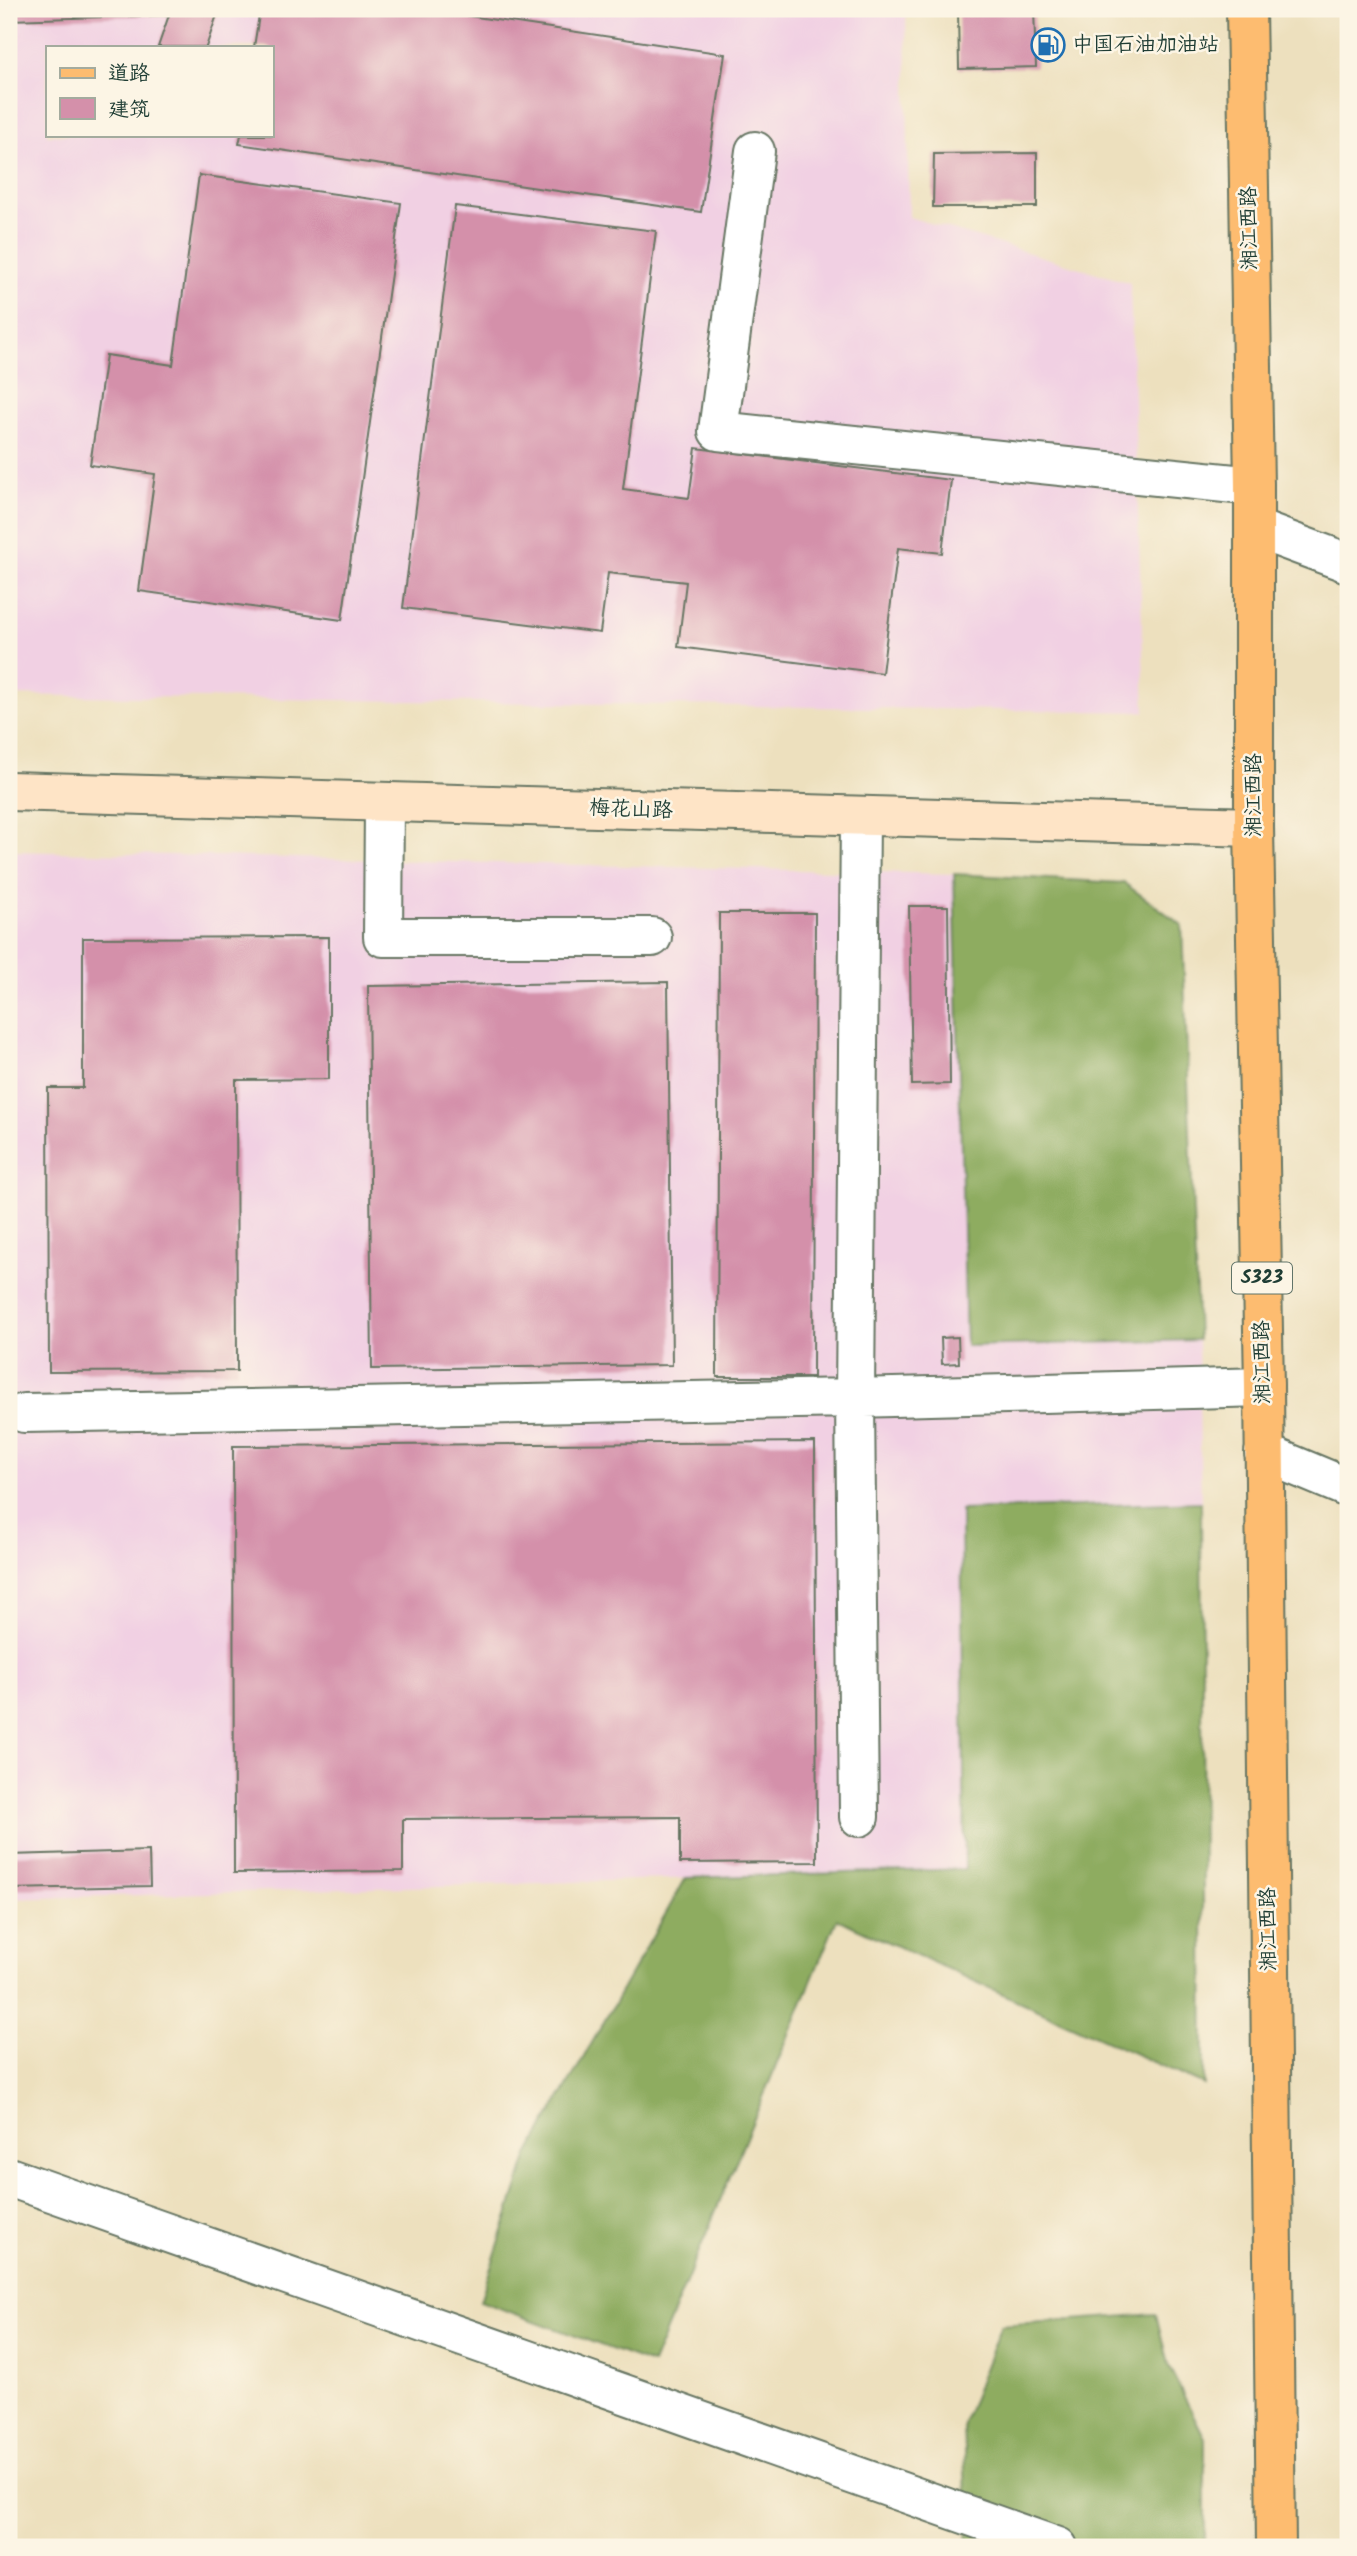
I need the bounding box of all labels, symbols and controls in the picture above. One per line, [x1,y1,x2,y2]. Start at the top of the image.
fuel station icon: 中国石油加油站 [1029,26,1067,64]
place label: 中国石油加油站 [1072,29,1219,62]
legend [46,46,273,136]
text: 道路 [108,58,150,91]
text: 建筑 [108,94,150,127]
street label: 湘江西路 [1233,186,1267,270]
street label: 湘江西路 [1238,753,1271,837]
street label: 梅花山路 [588,792,674,828]
road number: S323 [1232,1262,1292,1294]
street label: 湘江西路 [1246,1320,1280,1404]
street label: 湘江西路 [1252,1887,1286,1971]

